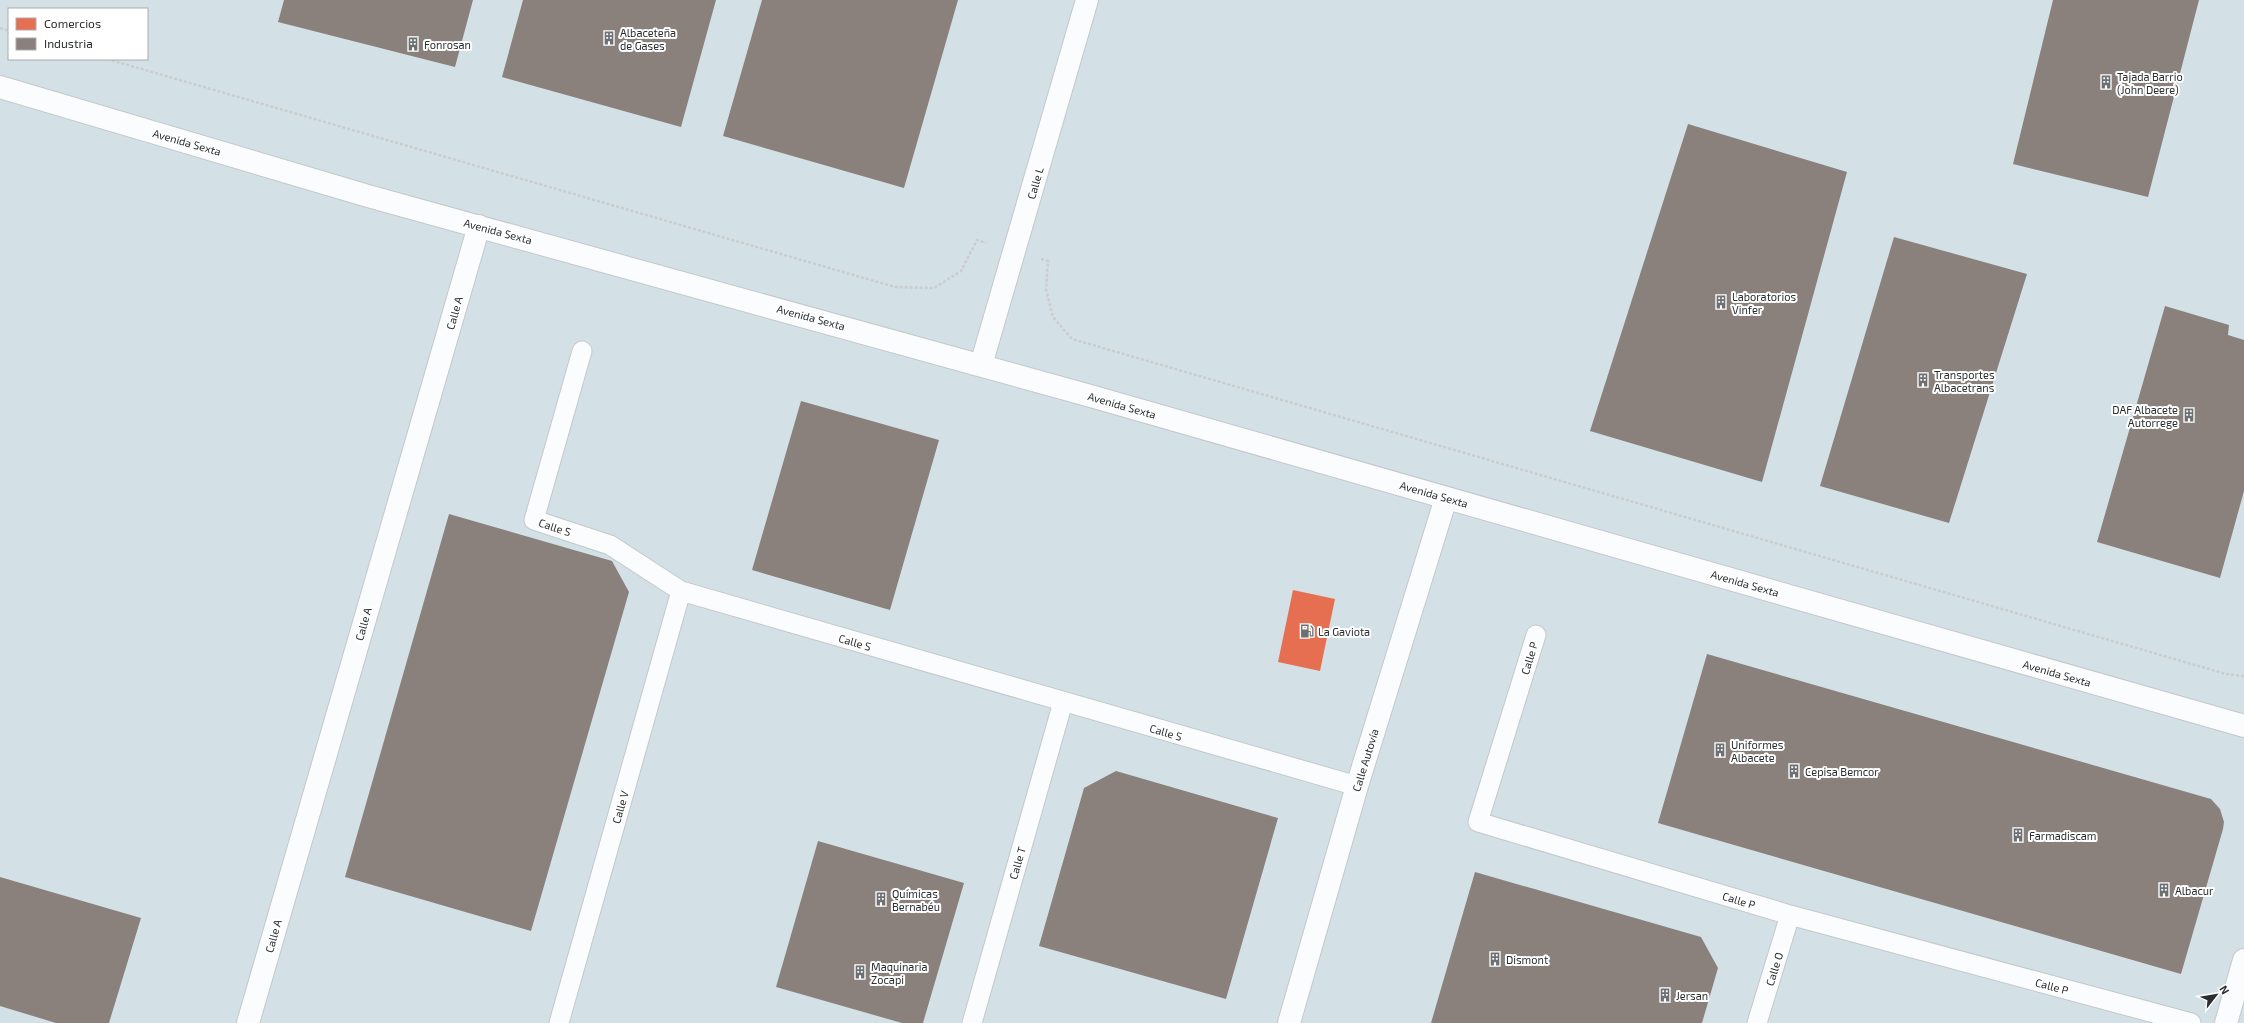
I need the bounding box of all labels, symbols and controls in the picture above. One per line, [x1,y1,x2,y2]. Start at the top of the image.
legend [8,8,148,60]
text: Comercios [44,16,101,30]
place label: Albaceteña de Gases [620,26,676,52]
building icon: Albaceteña de Gases [601,30,617,46]
text: Industria [44,36,93,50]
building icon: Fonrosan [405,36,421,52]
place label: Fonrosan [424,38,471,51]
place label: Tajada Barrio (John Deere) [2117,70,2183,96]
building icon: Tajada Barrio (John Deere) [2098,74,2114,90]
street label: Avenida Sexta [151,126,223,158]
street label: Calle L [1024,165,1046,201]
street label: Avenida Sexta [462,216,534,246]
place label: Laboratorios Vinfer [1732,290,1796,316]
building icon: Laboratorios Vinfer [1713,294,1729,310]
street label: Calle A [443,295,465,331]
street label: Avenida Sexta [775,302,847,332]
place label: Transportes Albacetrans [1934,368,1995,394]
building icon: Transportes Albacetrans [1915,372,1931,388]
street label: Avenida Sexta [1086,389,1158,421]
place label: DAF Albacete Autorrege [2112,403,2178,429]
building icon: DAF Albacete Autorrege [2181,407,2197,423]
street label: Avenida Sexta [1398,478,1470,510]
street label: Calle S [537,516,573,538]
street label: Avenida Sexta [1709,567,1781,599]
street label: Calle A [352,606,374,642]
fuel station icon: La Gaviota [1299,623,1315,639]
place label: La Gaviota [1318,625,1370,638]
street label: Calle S [837,631,873,653]
street label: Calle P [1518,640,1540,676]
street label: Avenida Sexta [2021,657,2093,689]
street label: Calle S [1148,721,1184,743]
street label: Calle Autovía [1349,727,1381,793]
place label: Uniformes Albacete [1731,738,1784,764]
building icon: Uniformes Albacete [1712,742,1728,758]
building icon: Cepisa Bemcor [1786,763,1802,779]
place label: Cepisa Bemcor [1805,765,1879,778]
street label: Calle V [609,789,631,825]
building icon: Farmadiscam [2010,827,2026,843]
place label: Farmadiscam [2029,829,2096,842]
street label: Calle T [1006,845,1028,881]
building icon: Albacur [2156,882,2172,898]
place label: Albacur [2175,884,2214,897]
place label: Químicas Bernabéu [892,887,940,913]
street label: Calle P [1721,889,1757,911]
building icon: Químicas Bernabéu [873,891,889,907]
street label: Calle A [262,918,284,954]
building icon: Dismont [1487,951,1503,967]
street label: Calle O [1763,951,1785,987]
place label: Dismont [1506,953,1548,966]
place label: Maquinaria Zocapi [871,960,928,986]
building icon: Maquinaria Zocapi [852,964,868,980]
street label: Calle P [2034,975,2070,997]
north arrow [2196,975,2236,1015]
text: N [2217,983,2233,996]
building icon: Jersan [1657,987,1673,1003]
place label: Jersan [1676,989,1708,1002]

